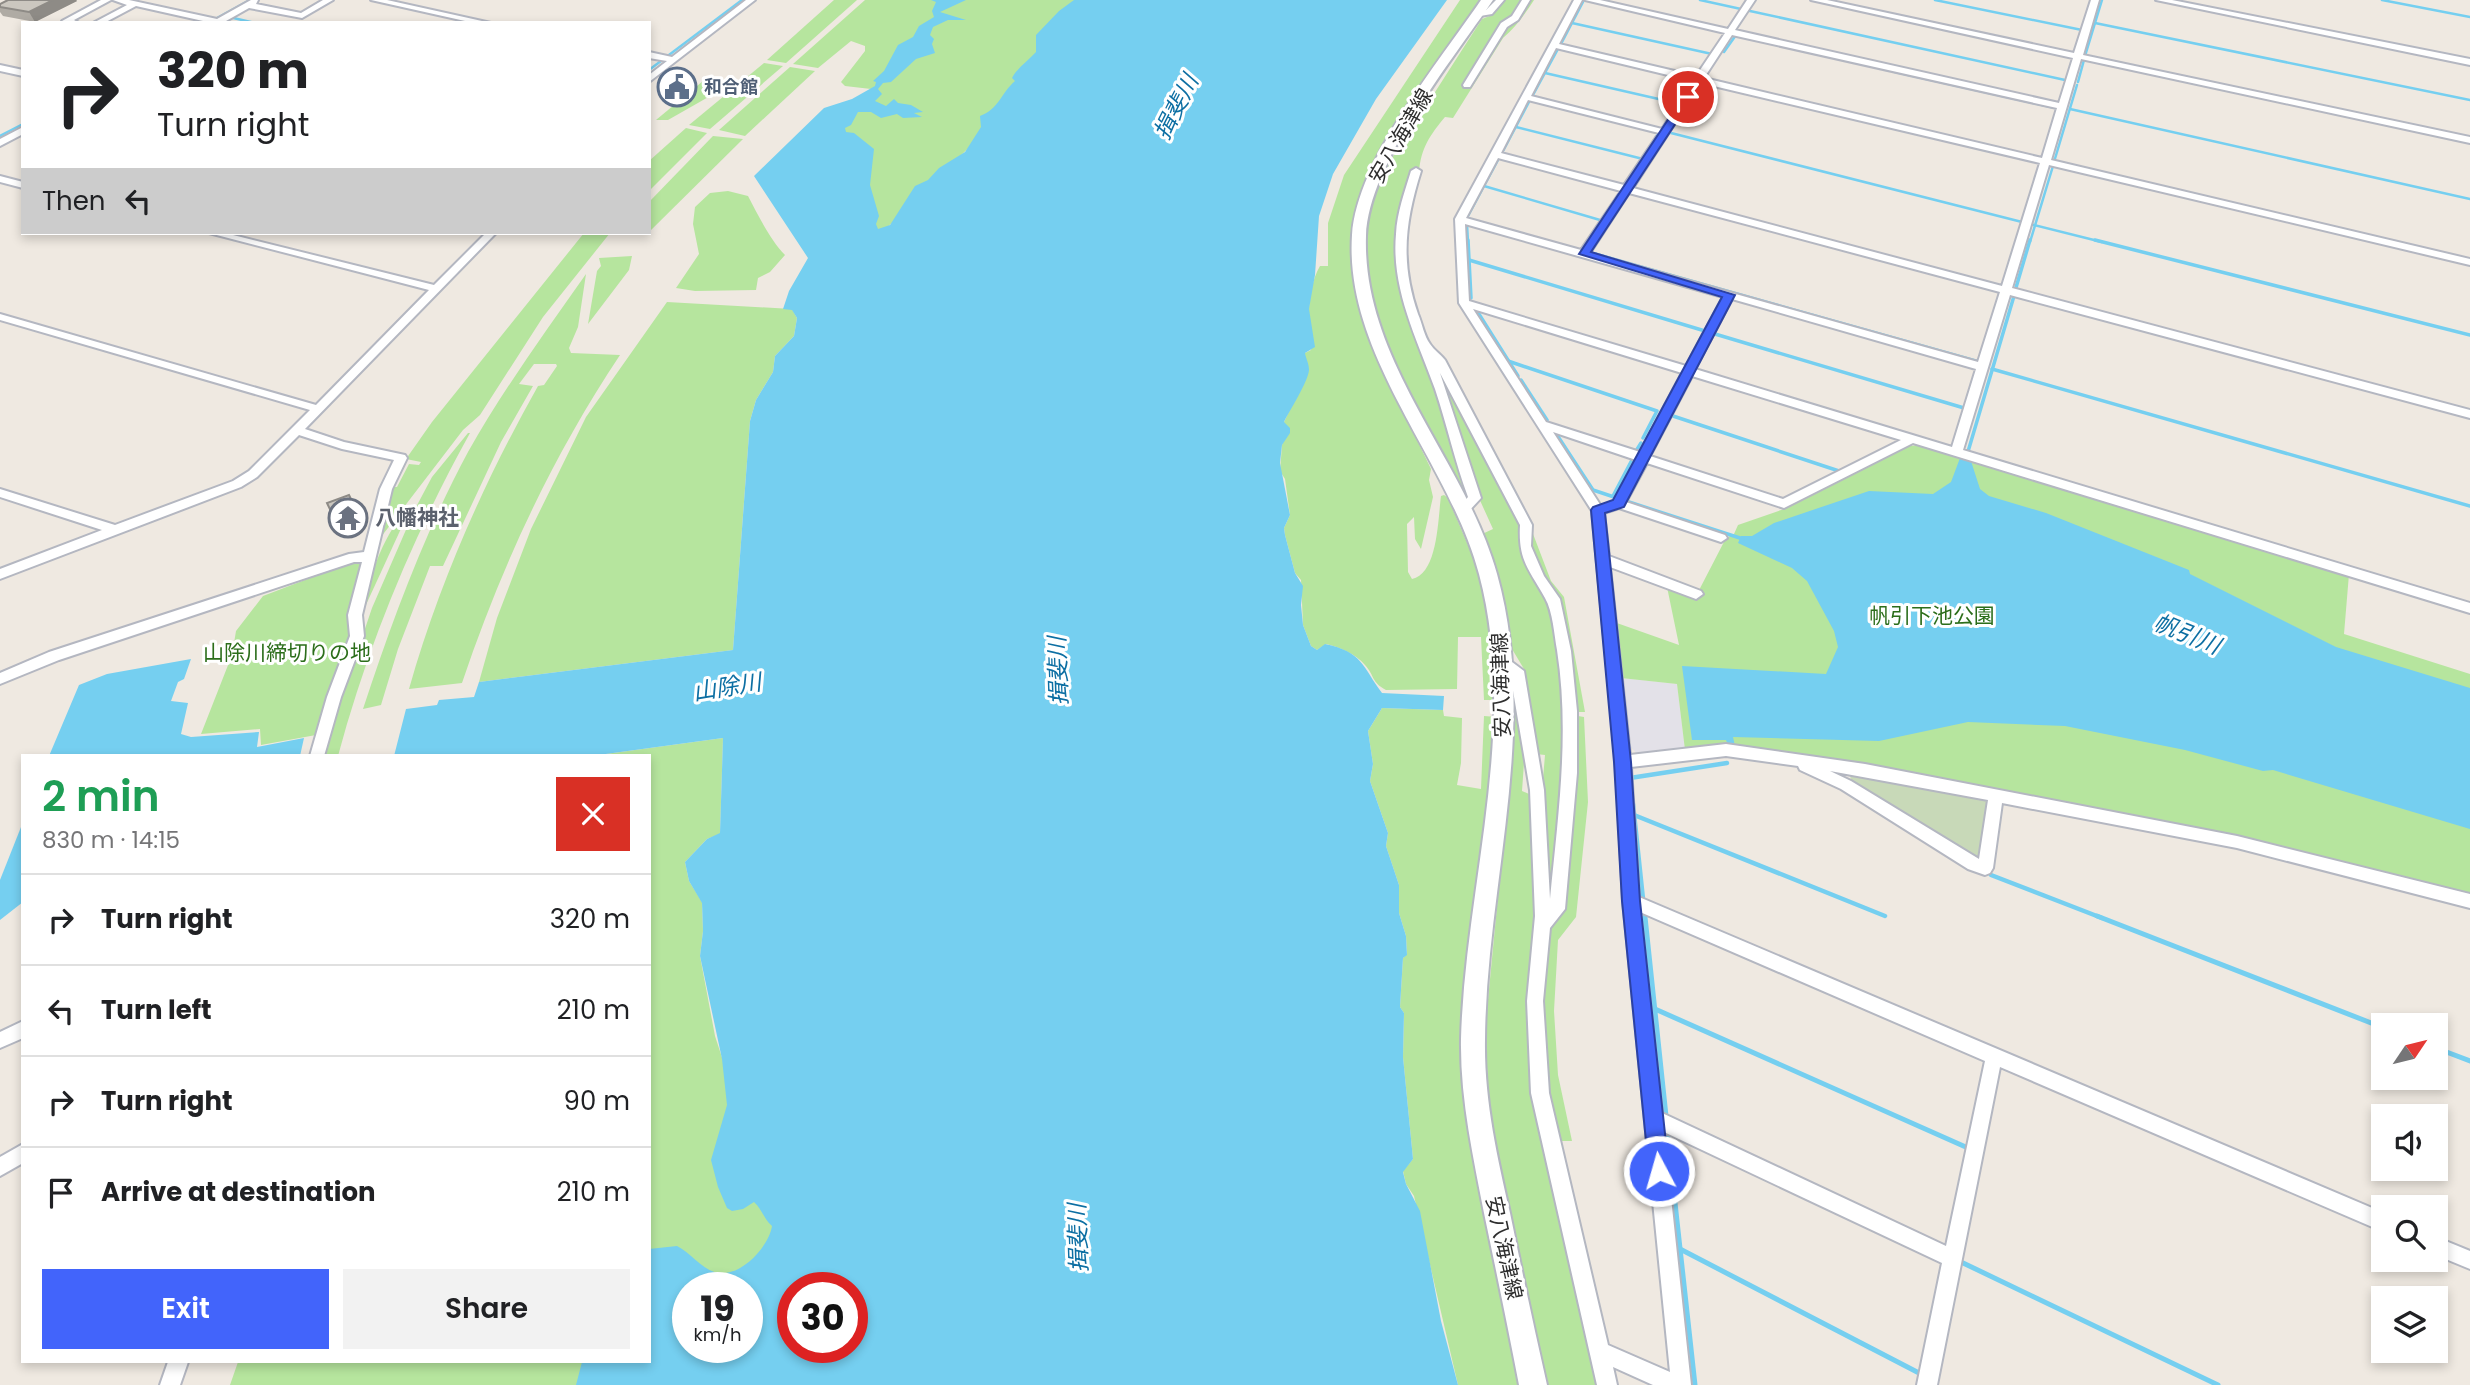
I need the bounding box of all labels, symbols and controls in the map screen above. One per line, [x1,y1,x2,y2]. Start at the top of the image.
text: 320 m [157,37,309,105]
icon: right [42,49,133,140]
public building icon: 和合館 [656,66,698,108]
water label: 揖斐川 [1146,66,1207,145]
pin [1658,67,1718,127]
place label: 和合館 [704,74,758,99]
icon: arrive [1669,78,1707,116]
street label: 安八海津線 [1362,83,1439,188]
text: Turn right [157,102,309,147]
icon: left [119,182,157,220]
text: Then [42,183,105,219]
temple icon: 八幡神社 [327,497,369,539]
place label: 八幡神社 [375,503,459,532]
park label: 帆引下池公園 [1869,601,1995,630]
water label: 帆引川 [2149,606,2228,663]
street label: 安八海津線 [1484,632,1517,738]
water label: 揖斐川 [1041,633,1075,706]
park label: 山除川締切りの地 [203,638,371,667]
water label: 山除川 [690,665,767,708]
text: 2 min [42,767,160,826]
button: close [556,777,630,851]
text: 830 m · 14:15 [42,824,180,856]
icon: right [42,901,80,939]
text: Turn right [101,901,233,937]
text: 320 m [550,901,630,937]
icon: left [42,992,80,1030]
text: Turn left [101,992,212,1028]
text: 210 m [557,992,630,1028]
north arrow [2371,1013,2448,1090]
map controls [2371,1013,2448,1363]
icon: right [42,1083,80,1121]
text: Turn right [101,1083,233,1119]
text: 90 m [564,1083,630,1119]
button: sound [2371,1104,2448,1181]
position arrow [1622,1134,1696,1208]
icon: arrive [42,1174,80,1212]
text: Arrive at destination [101,1174,376,1210]
text: 210 m [557,1174,630,1210]
street label: 安八海津線 [1479,1194,1530,1302]
button: search [2371,1195,2448,1272]
water label: 揖斐川 [1061,1200,1095,1273]
button: Exit [42,1269,329,1349]
button: Share [343,1269,630,1349]
speed limit sign: 30 [777,1272,868,1363]
text: 19 [700,1284,735,1333]
button: layers [2371,1286,2448,1363]
text: km/h [694,1322,741,1347]

